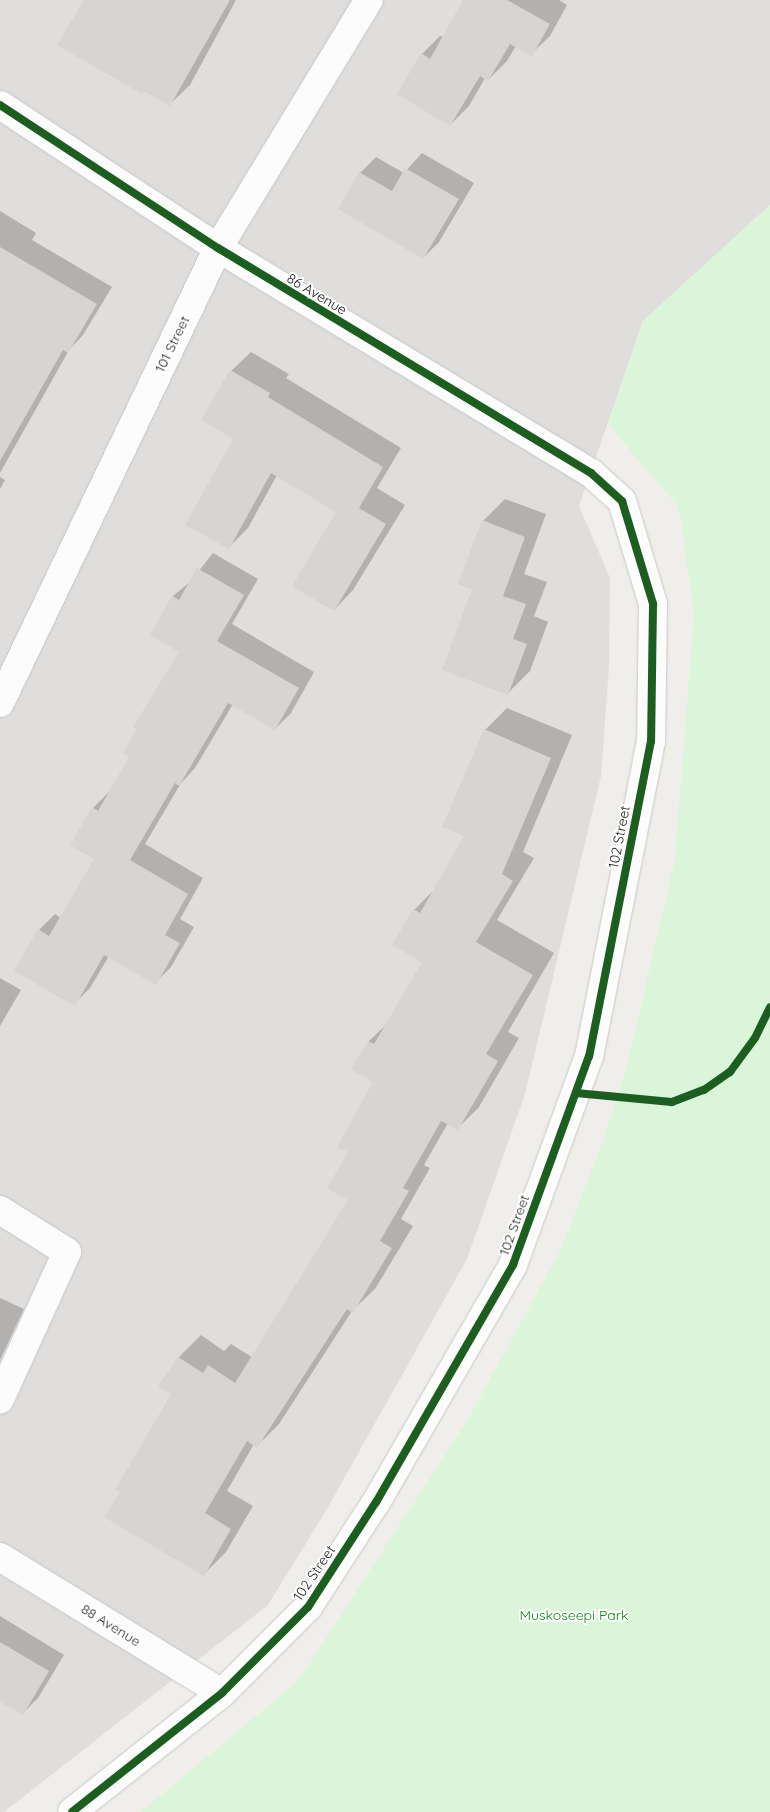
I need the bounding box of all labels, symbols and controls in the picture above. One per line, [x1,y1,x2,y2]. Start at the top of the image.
street label: 86 Avenue [284,270,350,318]
street label: 101 Street [151,313,193,375]
street label: 102 Street [605,804,633,870]
street label: 102 Street [495,1192,533,1258]
street label: 102 Street [289,1542,339,1604]
street label: 88 Avenue [78,1600,144,1650]
park label: Muskoseepi Park [519,1607,629,1623]

